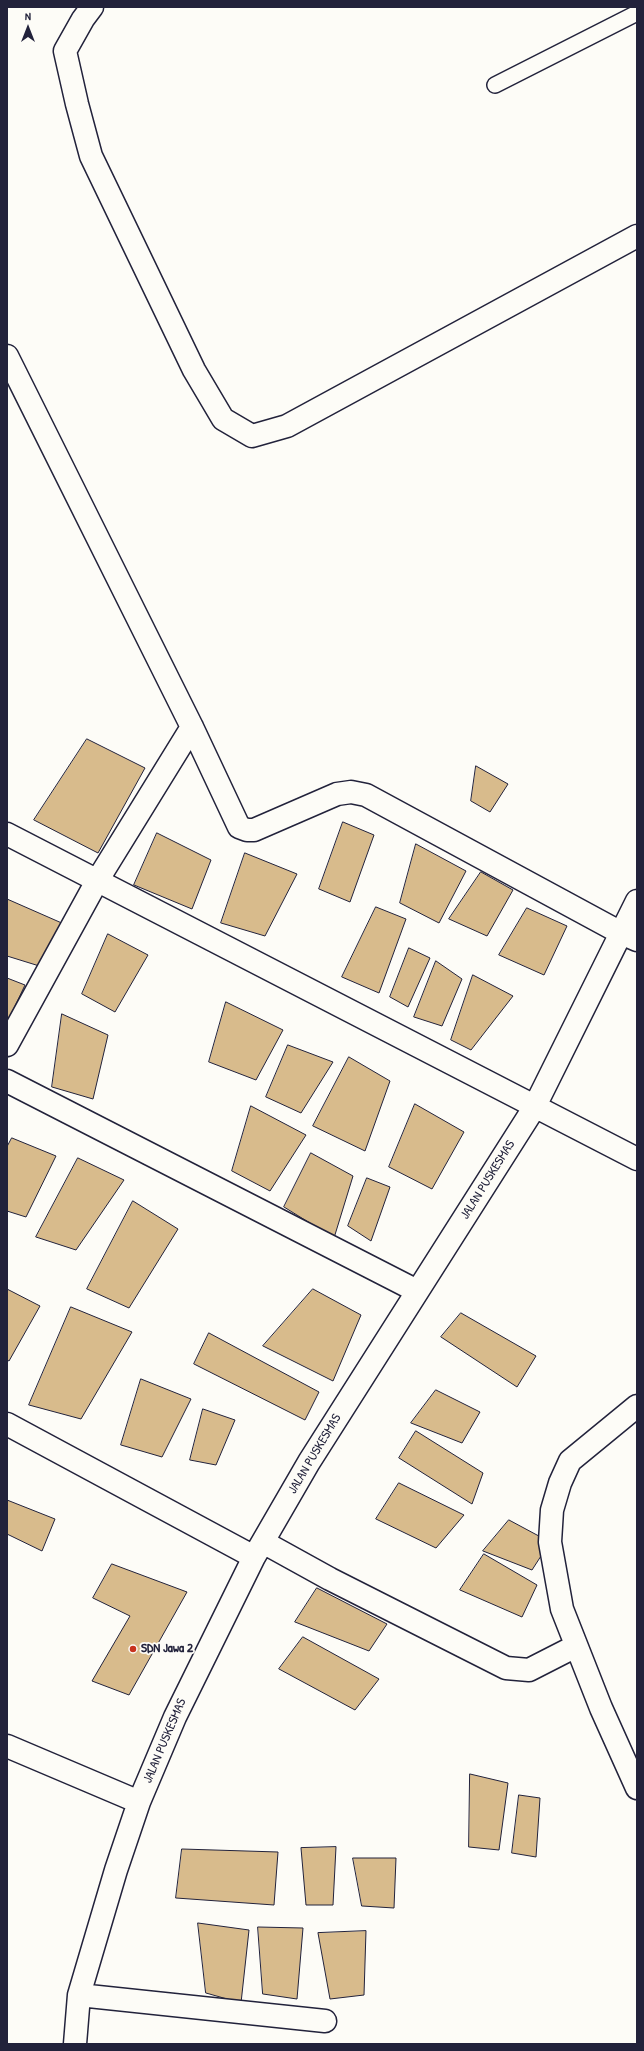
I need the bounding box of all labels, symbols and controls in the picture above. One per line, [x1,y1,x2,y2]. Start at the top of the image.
north arrow [8,8,48,48]
text: N [25,9,31,23]
street label: JALAN PUSKESMAS [457,1138,519,1222]
street label: JALAN PUSKESMAS [285,1411,345,1497]
place label: SDN Jawa 2 [141,1641,193,1657]
marker: SDN Jawa 2 [128,1644,138,1654]
street label: JALAN PUSKESMAS [140,1696,190,1786]

